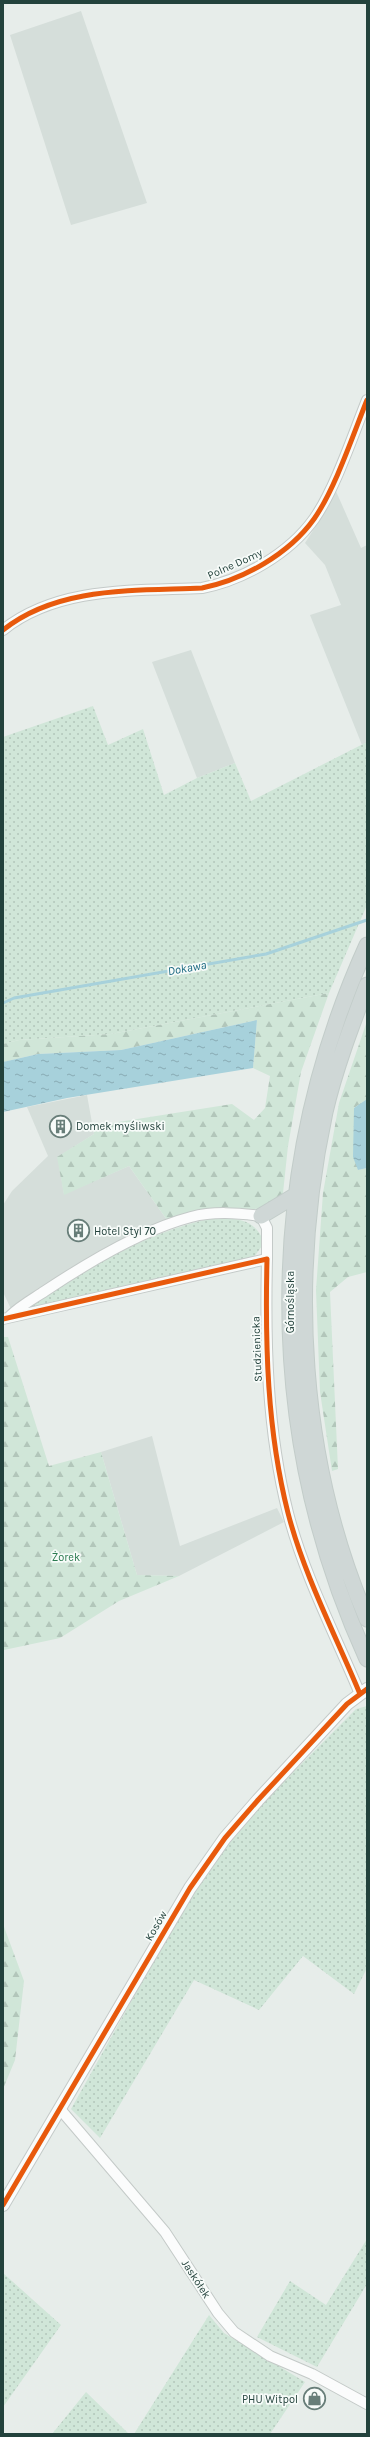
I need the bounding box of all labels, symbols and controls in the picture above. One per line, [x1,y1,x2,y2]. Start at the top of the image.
street label: Polne Domy [206,546,264,582]
water label: Dokawa [167,958,207,978]
building icon: Domek myśliwski [48,1113,74,1139]
place label: Domek myśliwski [76,1120,165,1133]
building icon: Hotel Styl 70 [65,1218,91,1244]
place label: Hotel Styl 70 [94,1225,156,1238]
street label: Górnośląska [284,1271,297,1333]
street label: Studzienicka [249,1316,265,1382]
park label: Żorek [52,1550,80,1564]
street label: Kosów [142,1909,170,1943]
street label: Jaskółek [179,2257,213,2301]
shop icon: PHU Witpol [301,2386,327,2412]
place label: PHU Witpol [242,2393,298,2406]

